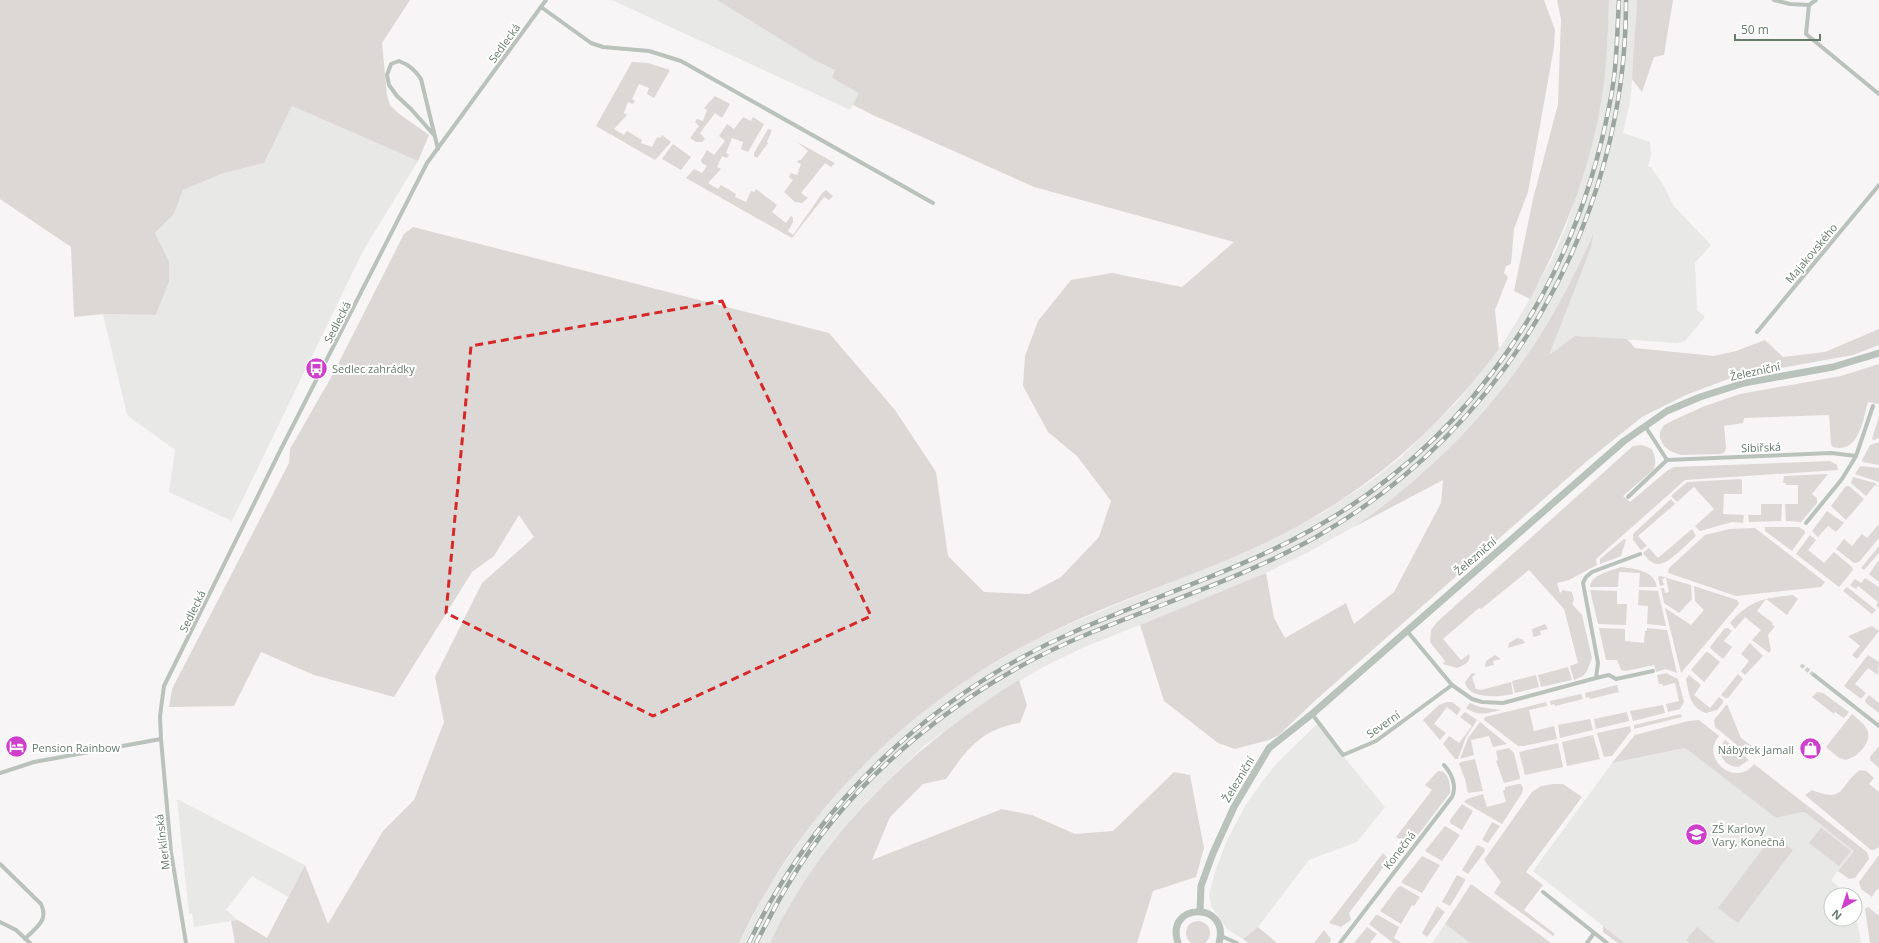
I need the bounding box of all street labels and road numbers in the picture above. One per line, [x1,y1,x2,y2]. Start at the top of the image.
street label: Sedlecká [485,20,523,66]
street label: Majakovského [1782,220,1841,286]
street label: Sedlecká [320,299,354,345]
street label: Železniční [1729,358,1782,384]
street label: Sibiřská [1741,439,1781,455]
street label: Železniční [1451,534,1499,578]
street label: Sedlecká [175,587,209,635]
street label: Severní [1363,707,1403,741]
street label: Železniční [1218,753,1258,805]
street label: Merklínská [151,813,173,871]
street label: Konečná [1379,828,1419,872]

